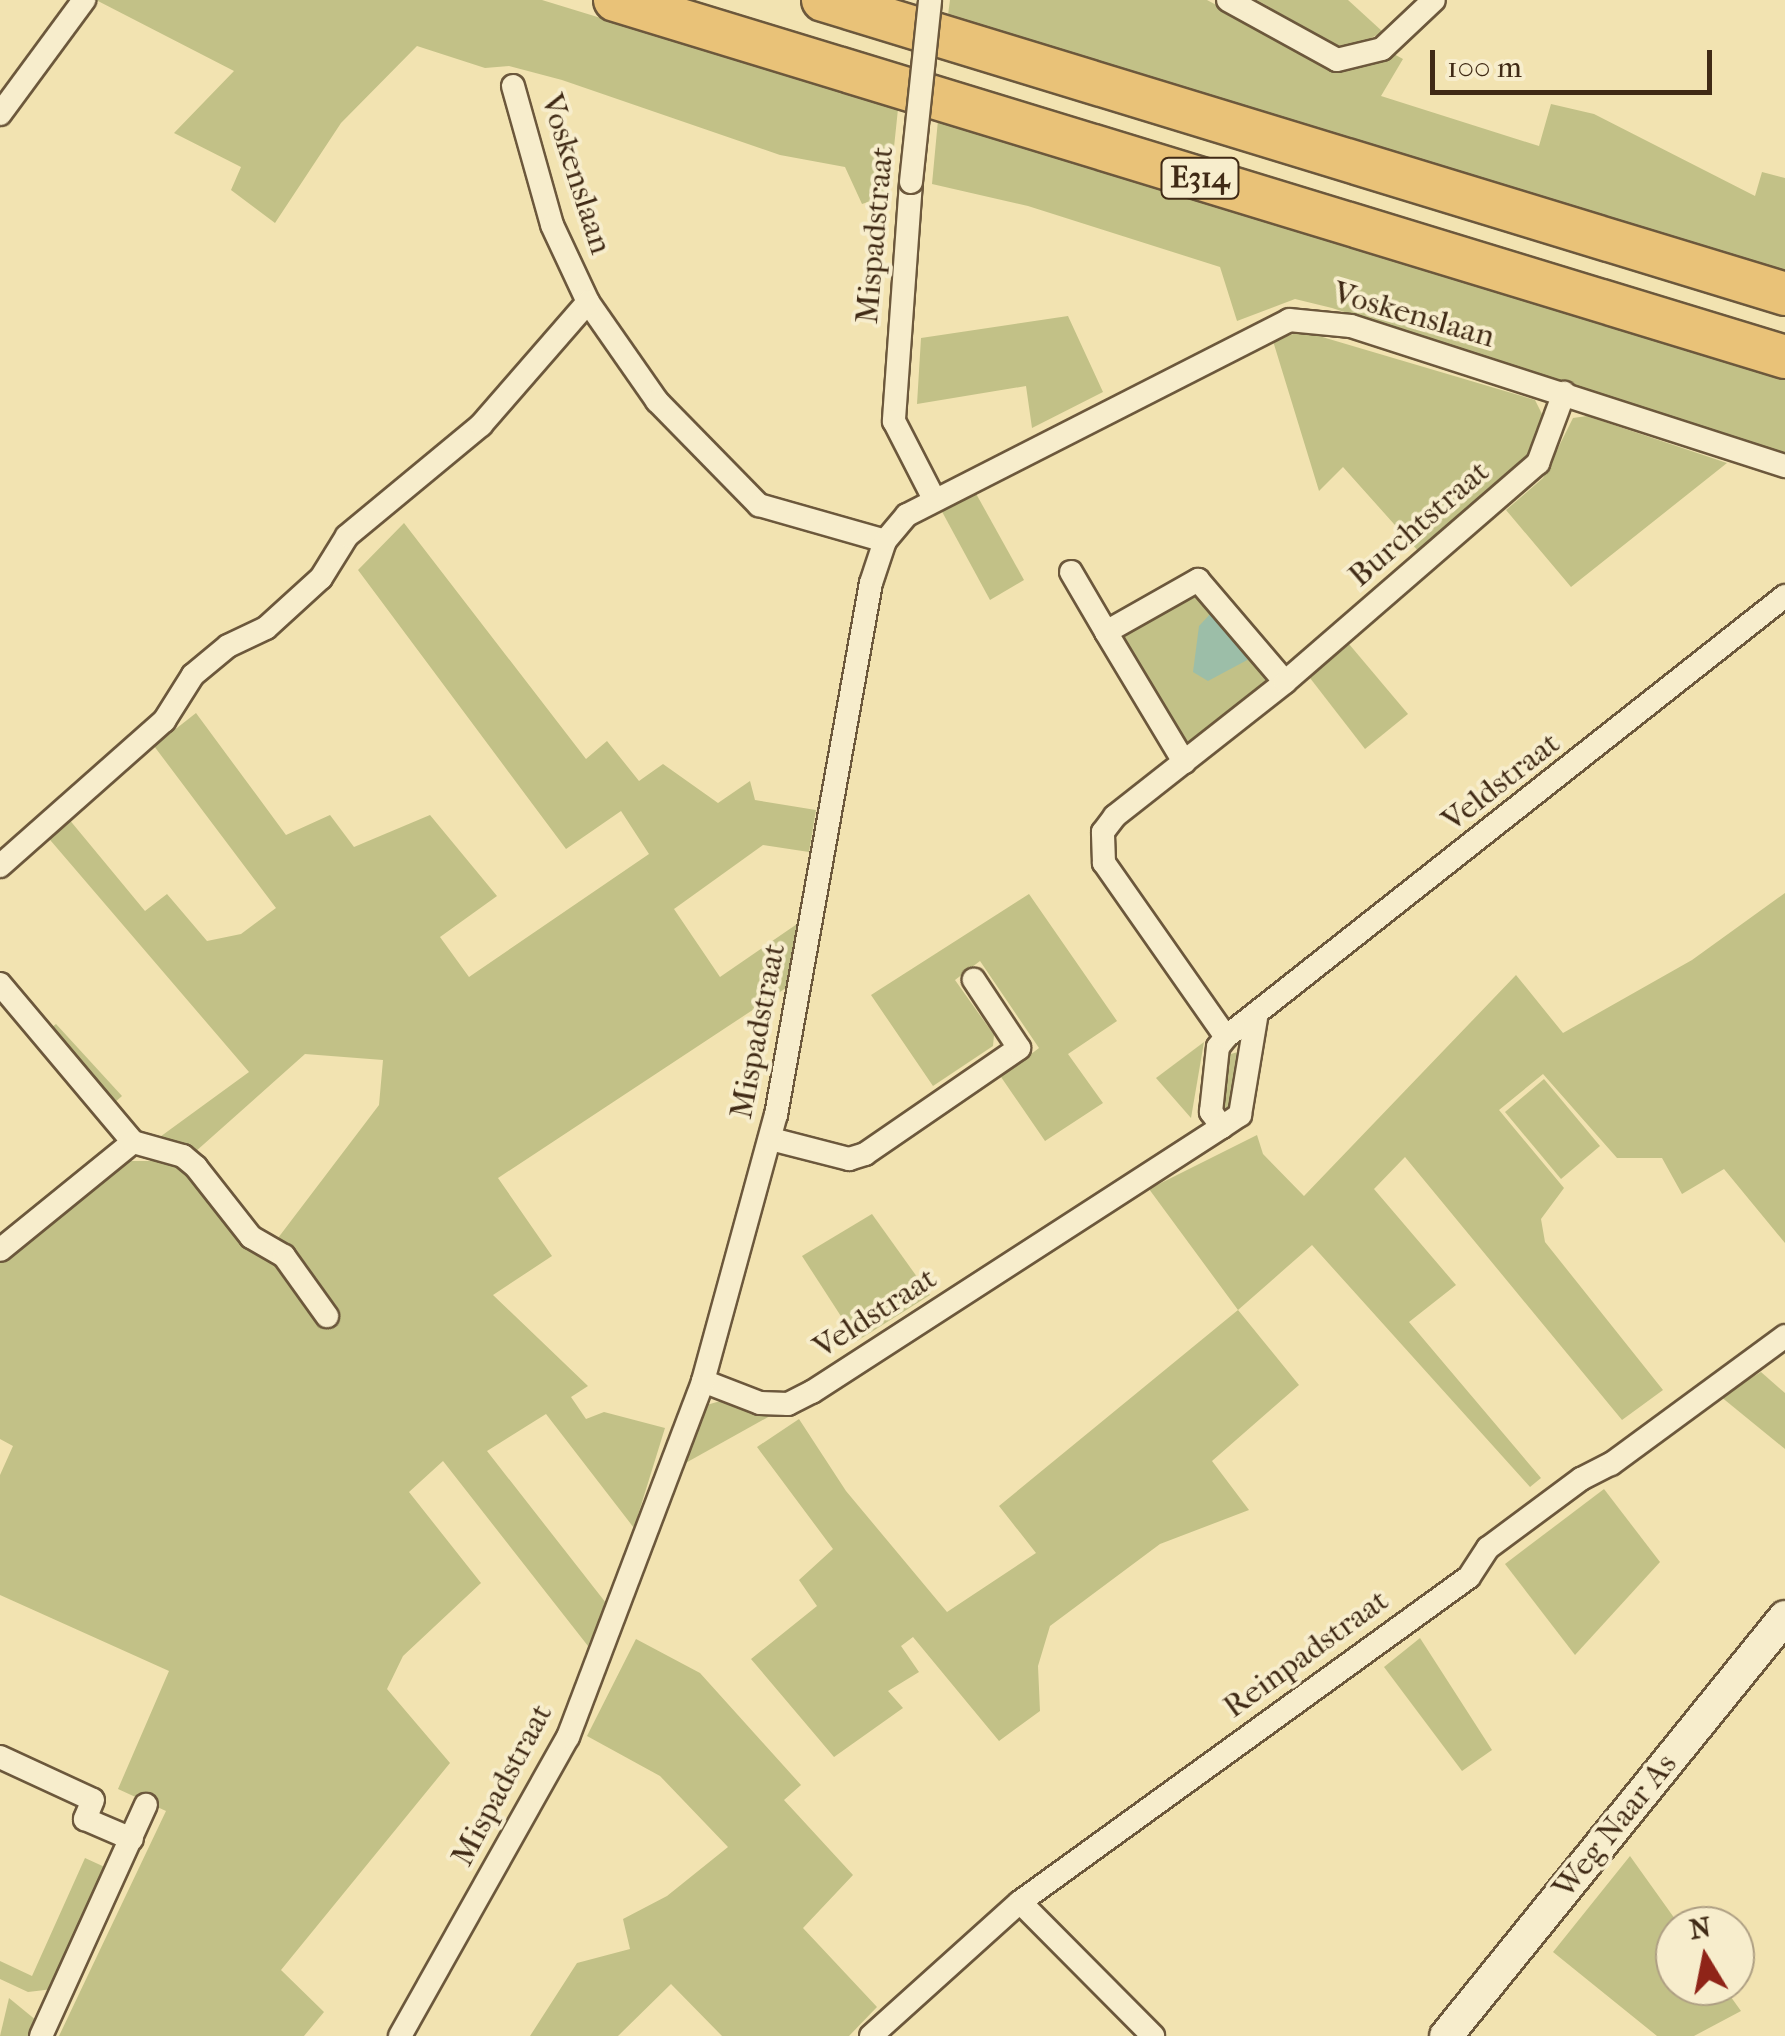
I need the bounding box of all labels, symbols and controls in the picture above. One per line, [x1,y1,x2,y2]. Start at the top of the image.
scale bar [1435,30,1718,92]
text: 100 m [1447,50,1522,85]
street label: Voskenslaan [532,89,620,259]
street label: Mispadstraat [848,145,902,325]
road number: E314 [1160,153,1240,203]
street label: Voskenslaan [1329,274,1499,356]
street label: Burchtstraat [1341,453,1497,595]
street label: Veldstraat [1435,724,1567,840]
street label: Mispadstraat [722,940,794,1122]
street label: Veldstraat [806,1259,944,1367]
street label: Reinpadstraat [1216,1581,1396,1727]
street label: Mispadstraat [443,1697,561,1873]
street label: Weg Naar As [1545,1746,1685,1906]
north arrow [1655,1906,1755,2006]
text: N [1687,1910,1713,1946]

